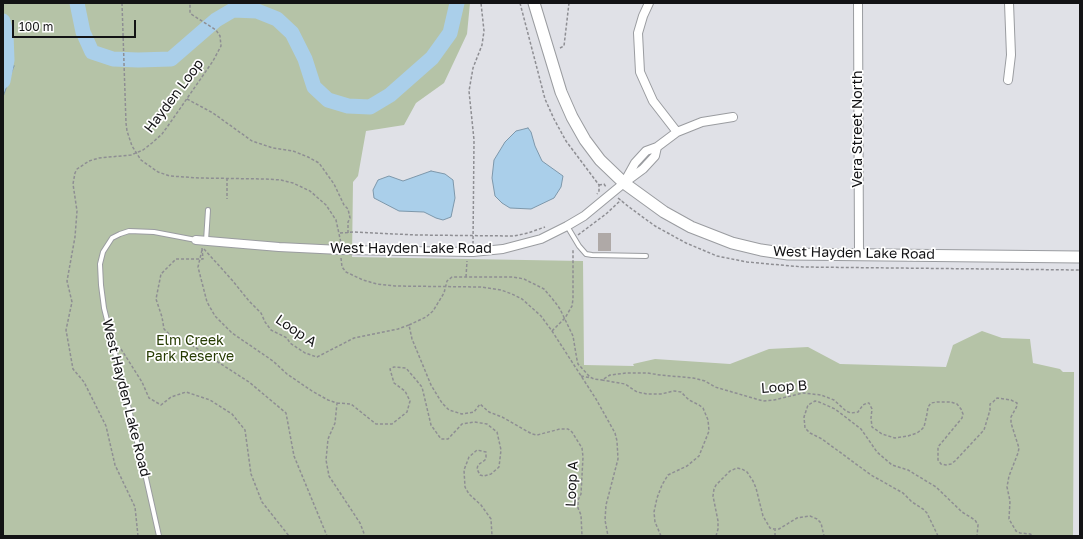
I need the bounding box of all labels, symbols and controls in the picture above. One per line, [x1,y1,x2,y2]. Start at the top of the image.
scale bar [14,12,138,38]
text: 100 m [19,19,53,34]
street label: Hayden Loop [141,56,207,136]
street label: Vera Street North [850,70,866,188]
street label: West Hayden Lake Road [330,241,492,257]
street label: West Hayden Lake Road [773,243,935,263]
street label: Loop A [272,311,320,351]
street label: West Hayden Lake Road [98,317,154,479]
park label: Elm Creek Park Reserve [146,333,234,366]
street label: Loop B [760,377,808,397]
street label: Loop A [562,461,582,507]

